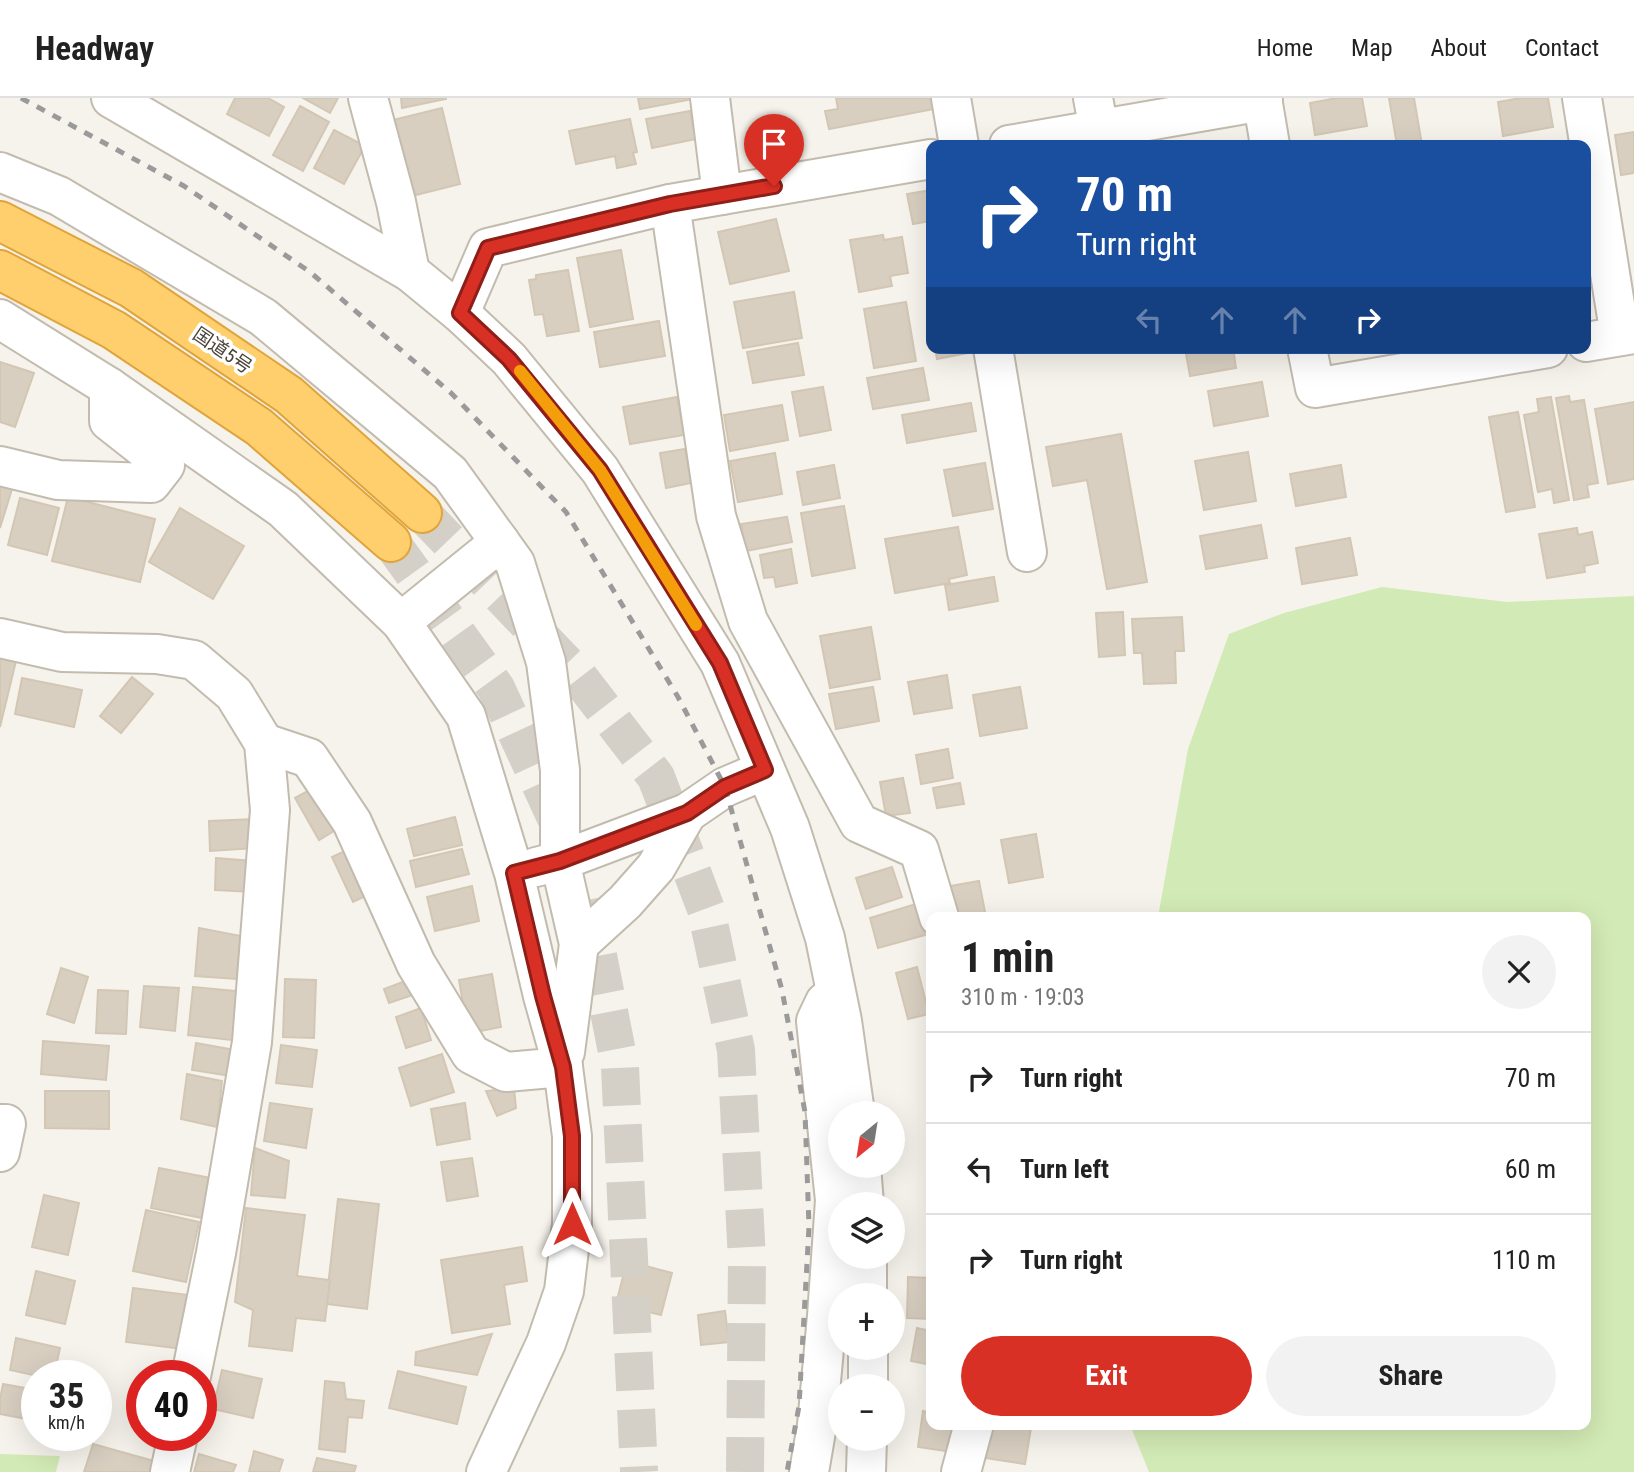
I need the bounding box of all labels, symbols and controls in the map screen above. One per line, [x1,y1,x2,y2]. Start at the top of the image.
text: Headway [35,29,154,68]
text: Home [1257,34,1313,62]
text: Map [1351,34,1393,62]
text: About [1431,34,1487,62]
text: Contact [1525,34,1599,62]
pin [744,114,804,186]
icon: arrive [755,125,793,163]
text: 70 m [1076,166,1173,223]
icon: right [961,168,1052,259]
text: Turn right [1076,225,1197,263]
icon: left [1130,301,1168,339]
icon: ahead [1203,301,1241,339]
icon: ahead [1276,301,1314,339]
icon: right [1349,301,1387,339]
street label: 国道5号 [189,322,257,379]
text: 1 min [961,933,1054,982]
button: close [1482,935,1556,1009]
text: 310 m · 19:03 [961,984,1085,1011]
icon: right [961,1059,999,1097]
text: Turn right [1020,1063,1122,1093]
text: 70 m [1505,1063,1556,1093]
north arrow [828,1101,905,1178]
map controls [828,1101,905,1451]
icon: left [961,1150,999,1188]
text: Turn left [1020,1154,1109,1184]
text: 60 m [1505,1154,1556,1184]
position arrow [535,1187,609,1261]
button: layers [828,1192,905,1269]
icon: right [961,1241,999,1279]
text: Turn right [1020,1245,1122,1275]
text: 110 m [1492,1245,1556,1275]
button: + [828,1283,905,1360]
button: Exit [961,1336,1252,1416]
button: Share [1266,1336,1556,1416]
speed limit sign: 40 [126,1360,217,1451]
button: − [828,1374,905,1451]
text: 35 [49,1376,84,1417]
text: km/h [48,1412,85,1433]

